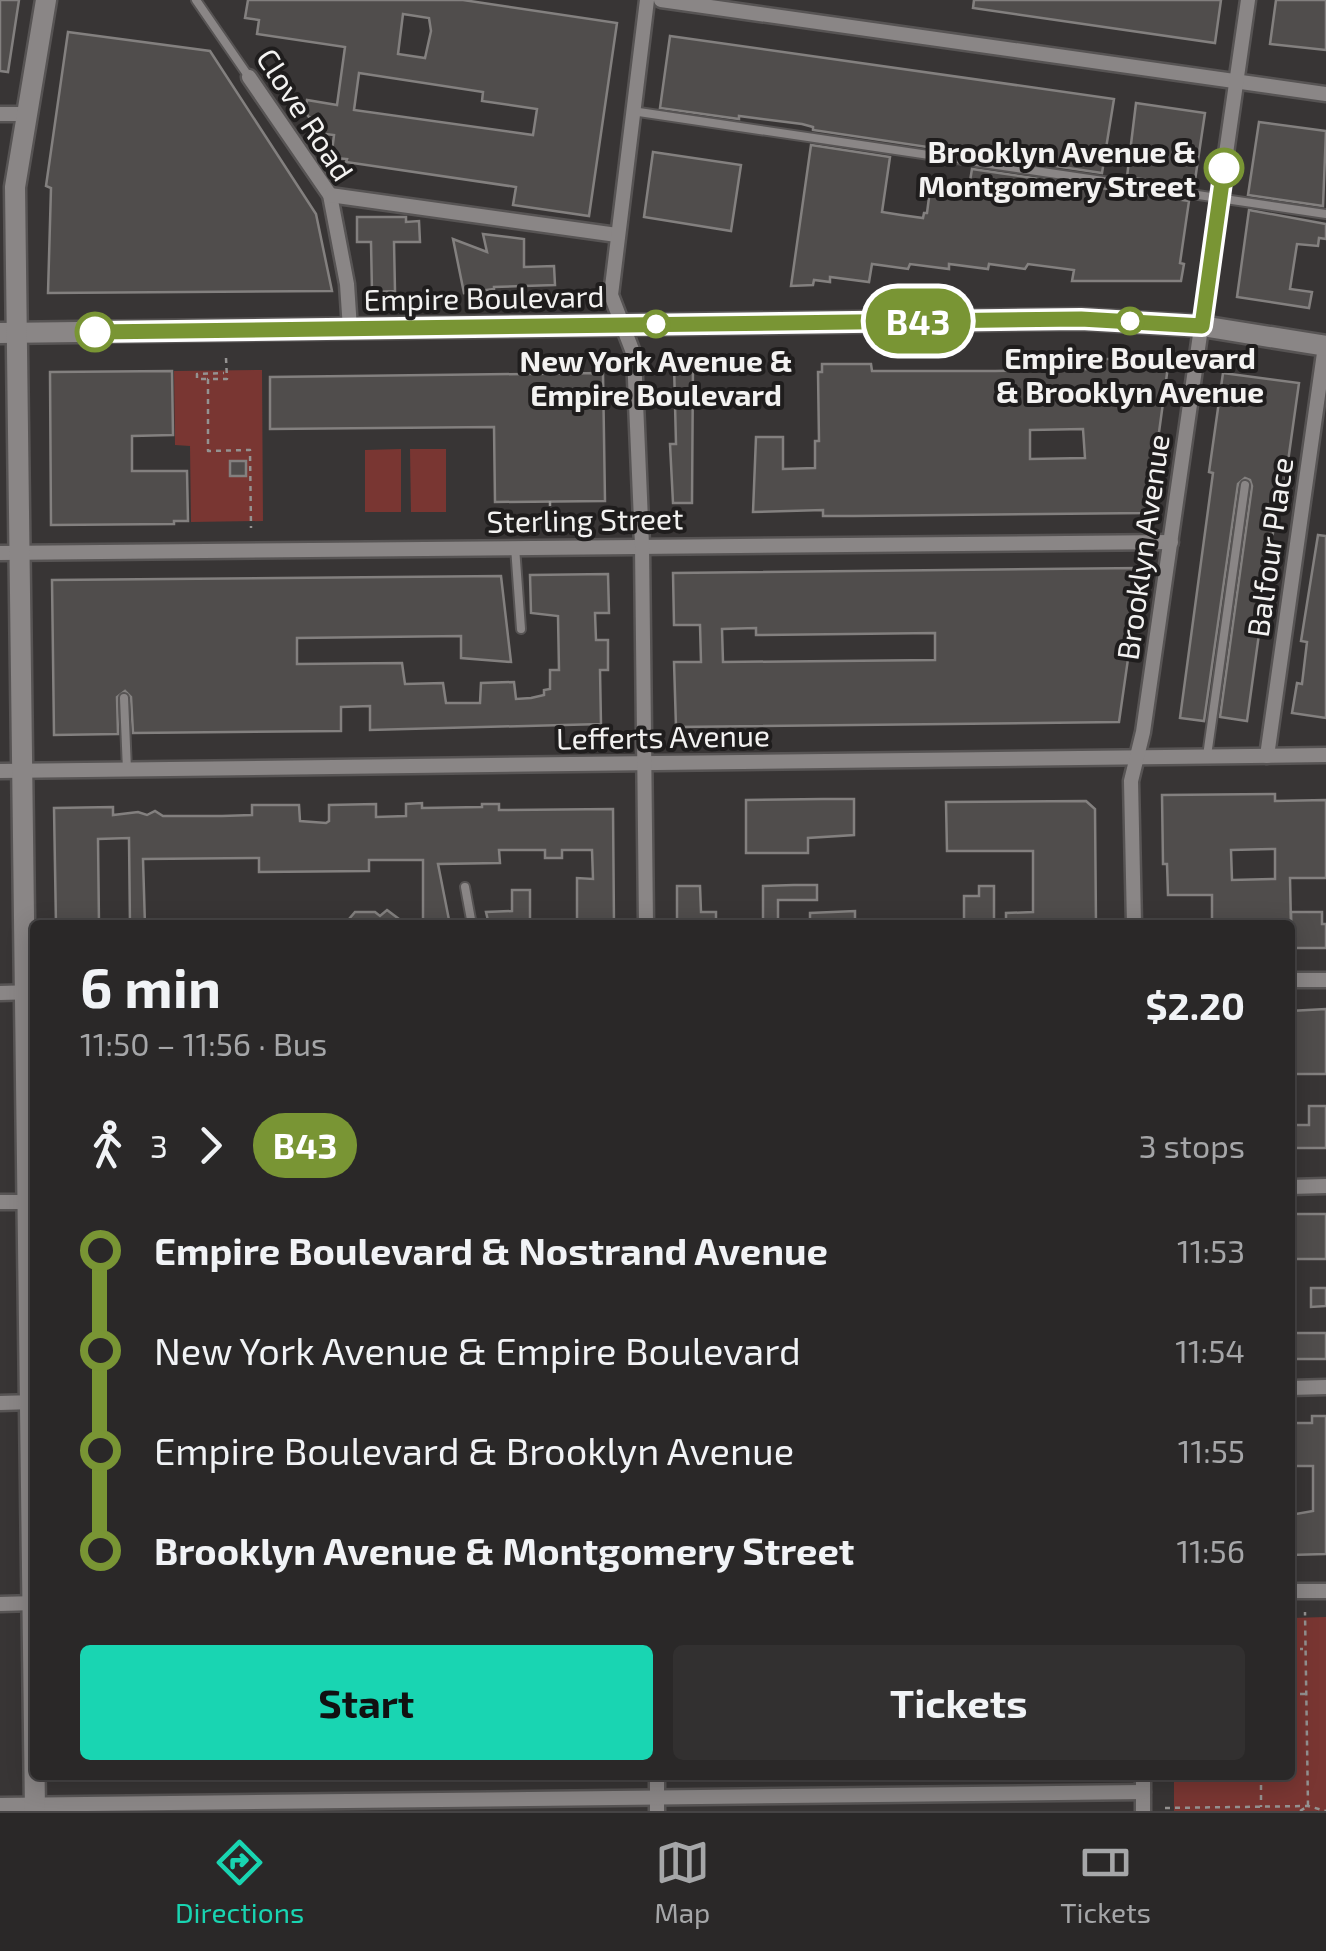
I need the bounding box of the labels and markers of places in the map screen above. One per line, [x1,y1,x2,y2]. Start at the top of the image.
place label: Brooklyn Avenue & Montgomery Street [918,133,1196,204]
marker: Brooklyn Avenue & Montgomery Street [1205,149,1243,187]
marker: Empire Boulevard & Brooklyn Avenue [1117,308,1143,334]
marker: New York Avenue & Empire Boulevard [643,311,669,337]
unlabelled marker [76,313,114,351]
place label: Empire Boulevard & Brooklyn Avenue [996,339,1264,410]
place label: New York Avenue & Empire Boulevard [520,342,792,412]

